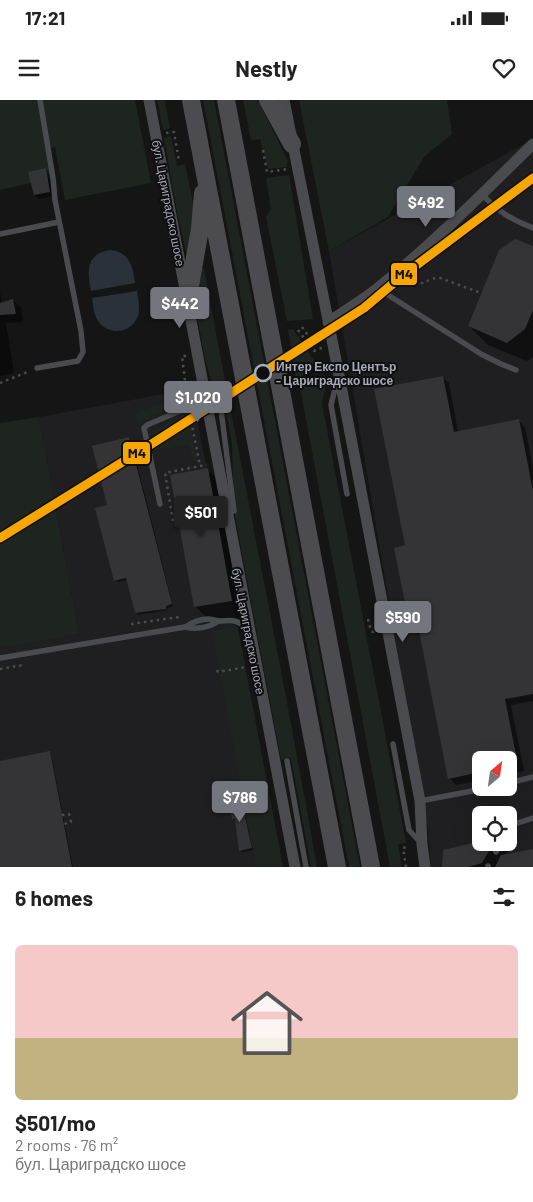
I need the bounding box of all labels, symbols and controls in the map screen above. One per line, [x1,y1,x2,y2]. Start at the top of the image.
text: 17:21 [25,6,65,29]
icon: menu [15,54,43,82]
icon: heart [490,54,518,82]
text: Nestly [235,55,298,81]
street label: бул. Цариградско шосе [149,139,188,268]
pin: $492 [396,186,456,228]
text: $492 [408,192,444,211]
line badge: M4 [390,262,418,286]
text: M4 [395,265,413,282]
pin: $442 [150,286,210,329]
text: $442 [161,293,199,312]
place label: Интер Експо Център - Цариградско шосе [276,359,396,388]
marker: Интер Експо Център - Цариградско шосе [254,364,272,382]
pin: $1,020 [157,380,239,423]
text: $1,020 [175,387,221,406]
line badge: M4 [122,441,151,465]
text: M4 [128,444,146,461]
pin: $501 [171,496,231,538]
text: $501 [185,502,217,521]
street label: бул. Цариградско шосе [229,567,268,696]
pin: $590 [373,600,433,643]
text: $590 [385,607,421,626]
north arrow [472,751,518,796]
map controls [472,751,517,851]
pin: $786 [210,780,270,823]
text: $786 [223,787,257,806]
button: locate [472,806,517,851]
icon: filters [490,883,518,911]
text: 6 homes [15,885,93,910]
icon: home [222,978,312,1068]
text: $501/mo [15,1110,96,1135]
text: 2 rooms · 76 m² [15,1135,118,1154]
text: бул. Цариградско шосе [15,1154,186,1173]

